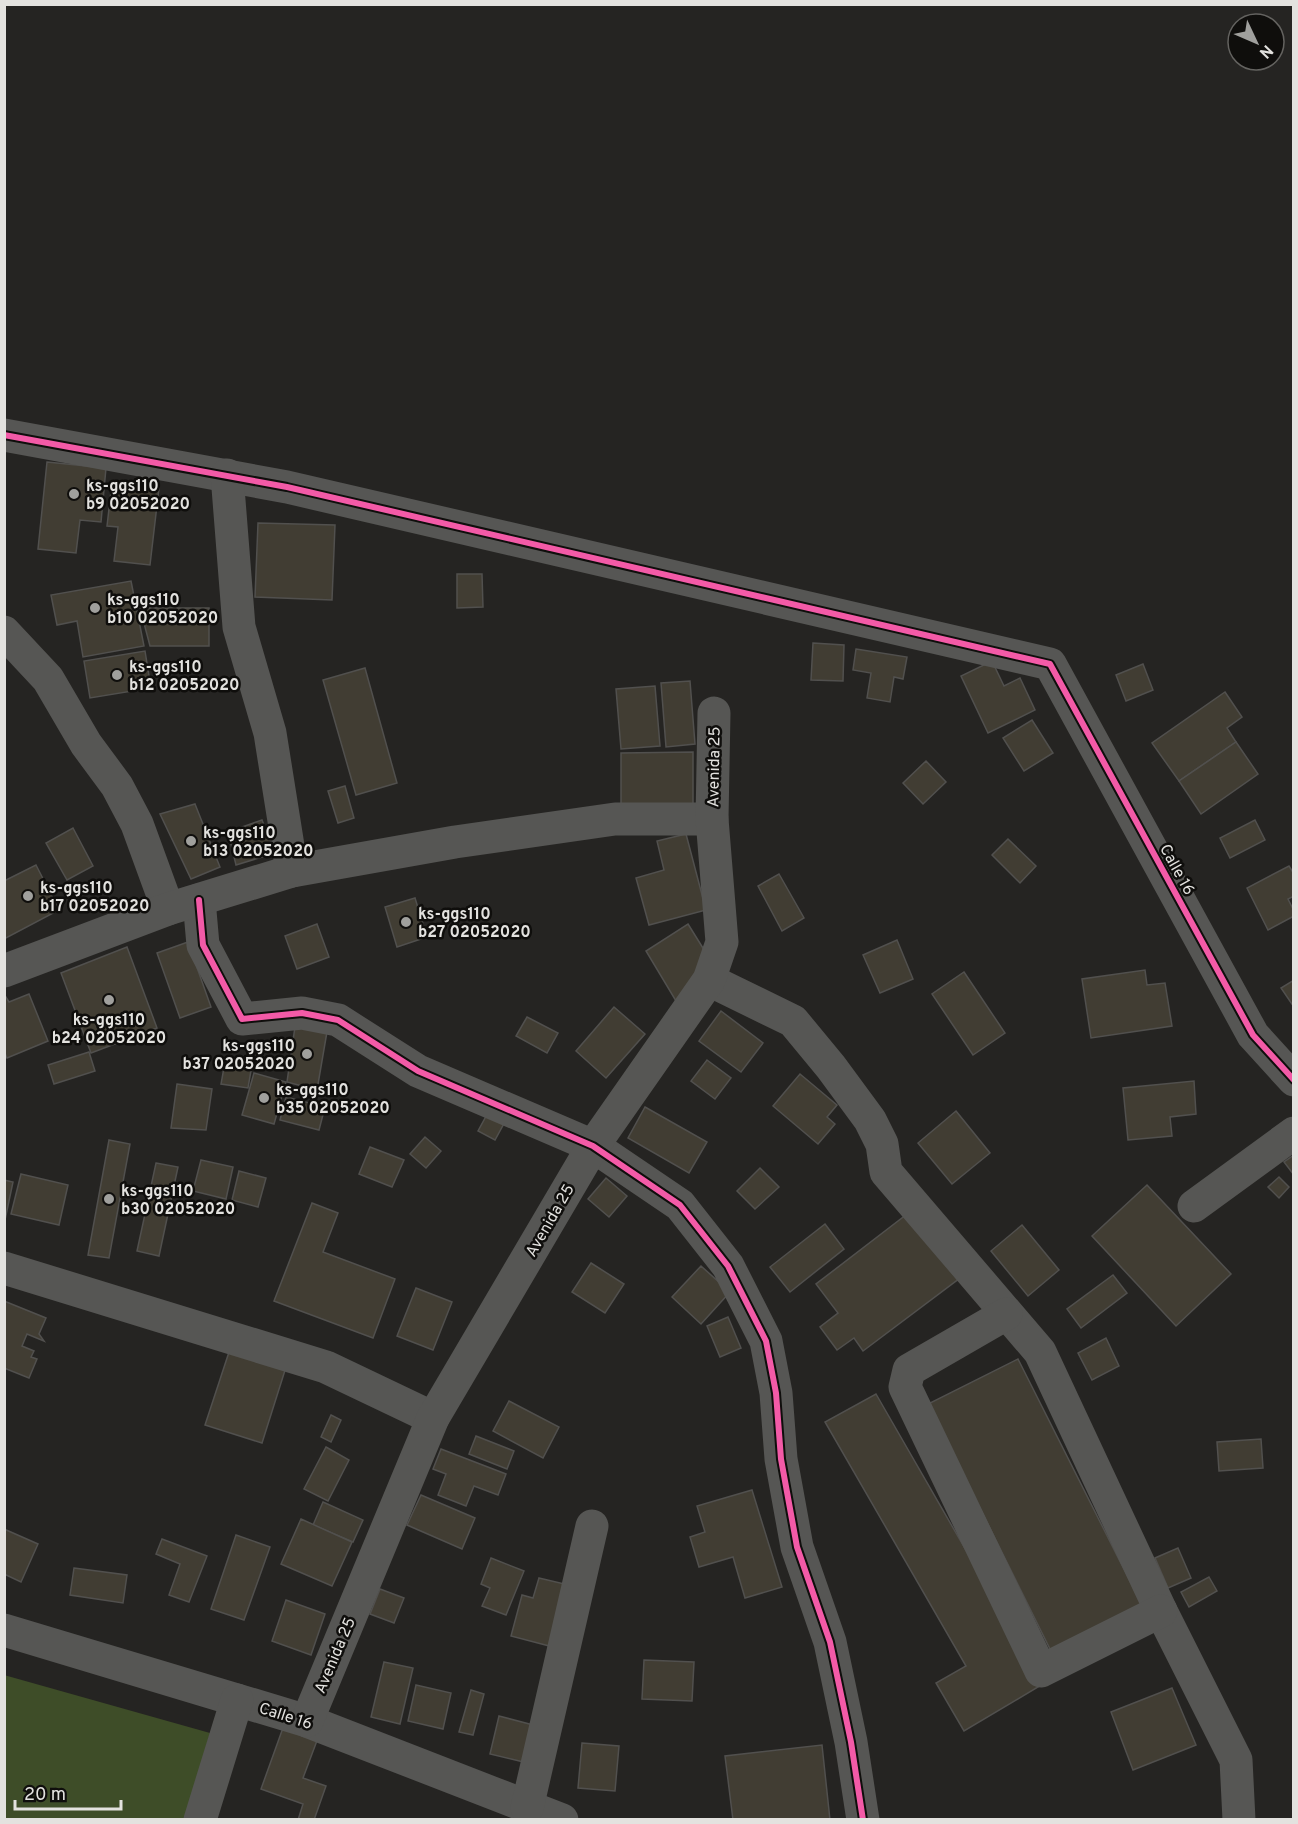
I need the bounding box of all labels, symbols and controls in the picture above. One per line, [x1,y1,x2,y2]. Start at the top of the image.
north arrow [1226,12,1286,72]
text: N [1254,40,1277,62]
place label: ks-ggs110 b9 02052020 [86,477,190,515]
marker: ks-ggs110 b9 02052020 [67,487,81,501]
place label: ks-ggs110 b10 02052020 [107,591,218,629]
marker: ks-ggs110 b10 02052020 [88,601,102,615]
place label: ks-ggs110 b12 02052020 [129,658,240,696]
marker: ks-ggs110 b12 02052020 [110,668,124,682]
street label: Avenida 25 [704,726,726,808]
place label: ks-ggs110 b13 02052020 [203,824,313,862]
marker: ks-ggs110 b13 02052020 [184,834,198,848]
street label: Calle 16 [1154,841,1198,899]
place label: ks-ggs110 b17 02052020 [40,879,149,917]
marker: ks-ggs110 b17 02052020 [21,889,35,903]
place label: ks-ggs110 b27 02052020 [418,905,531,943]
marker: ks-ggs110 b27 02052020 [399,915,413,929]
marker: ks-ggs110 b24 02052020 [102,993,116,1007]
place label: ks-ggs110 b24 02052020 [52,1011,166,1049]
place label: ks-ggs110 b37 02052020 [183,1037,295,1075]
marker: ks-ggs110 b37 02052020 [300,1047,314,1061]
place label: ks-ggs110 b35 02052020 [276,1081,390,1119]
marker: ks-ggs110 b35 02052020 [257,1091,271,1105]
street label: Avenida 25 [522,1181,580,1261]
place label: ks-ggs110 b30 02052020 [121,1182,235,1220]
marker: ks-ggs110 b30 02052020 [102,1192,116,1206]
street label: Avenida 25 [311,1615,361,1697]
street label: Calle 16 [256,1699,315,1735]
scale bar [15,1773,122,1811]
text: 20 m [24,1784,66,1807]

